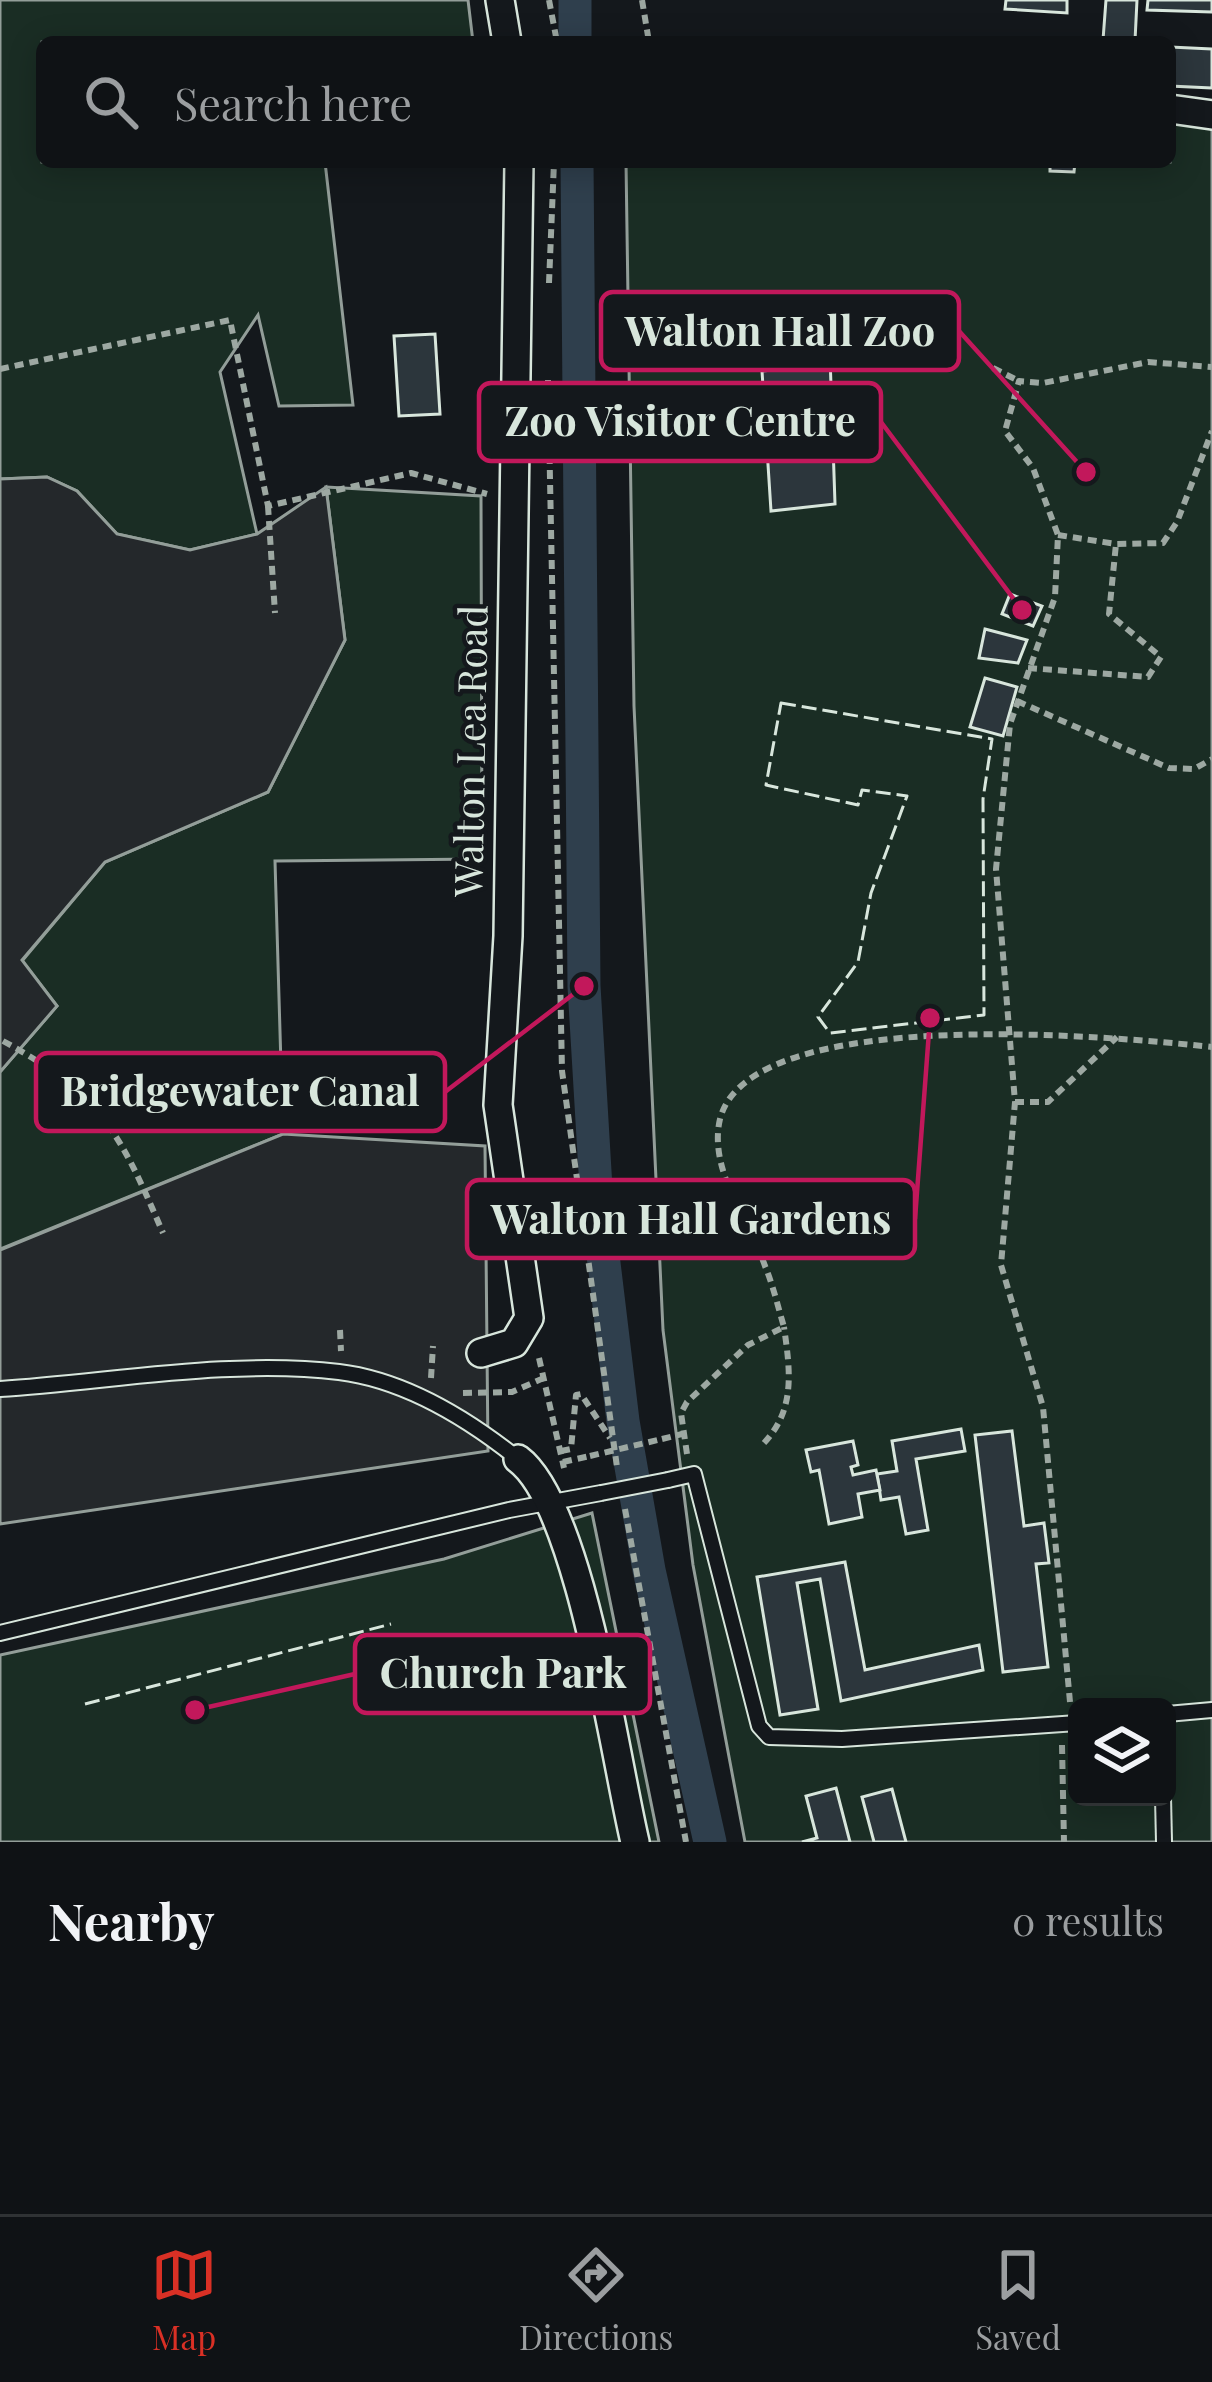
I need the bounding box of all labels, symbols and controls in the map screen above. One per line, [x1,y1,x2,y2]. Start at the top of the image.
search box [36,36,1176,168]
icon: search [78,69,144,135]
text: Search here [174,72,412,132]
callout: Walton Hall Zoo [601,292,959,370]
text: Walton Hall Zoo [624,301,935,357]
callout: Zoo Visitor Centre [479,383,881,461]
text: Zoo Visitor Centre [504,391,856,447]
street label: Walton Lea Road [440,604,498,898]
callout: Bridgewater Canal [36,1053,445,1131]
text: Bridgewater Canal [60,1061,420,1117]
callout: Walton Hall Gardens [467,1180,915,1258]
text: Walton Hall Gardens [490,1189,891,1245]
callout: Church Park [355,1635,650,1713]
text: Church Park [379,1643,627,1699]
map controls [1068,1698,1176,1806]
button: layers [1068,1698,1176,1806]
text: Nearby [48,1886,214,1954]
text: 0 results [1012,1894,1164,1946]
tab: Map [151,2242,217,2358]
tab: Directions [519,2242,673,2358]
tab: Saved [975,2242,1061,2358]

